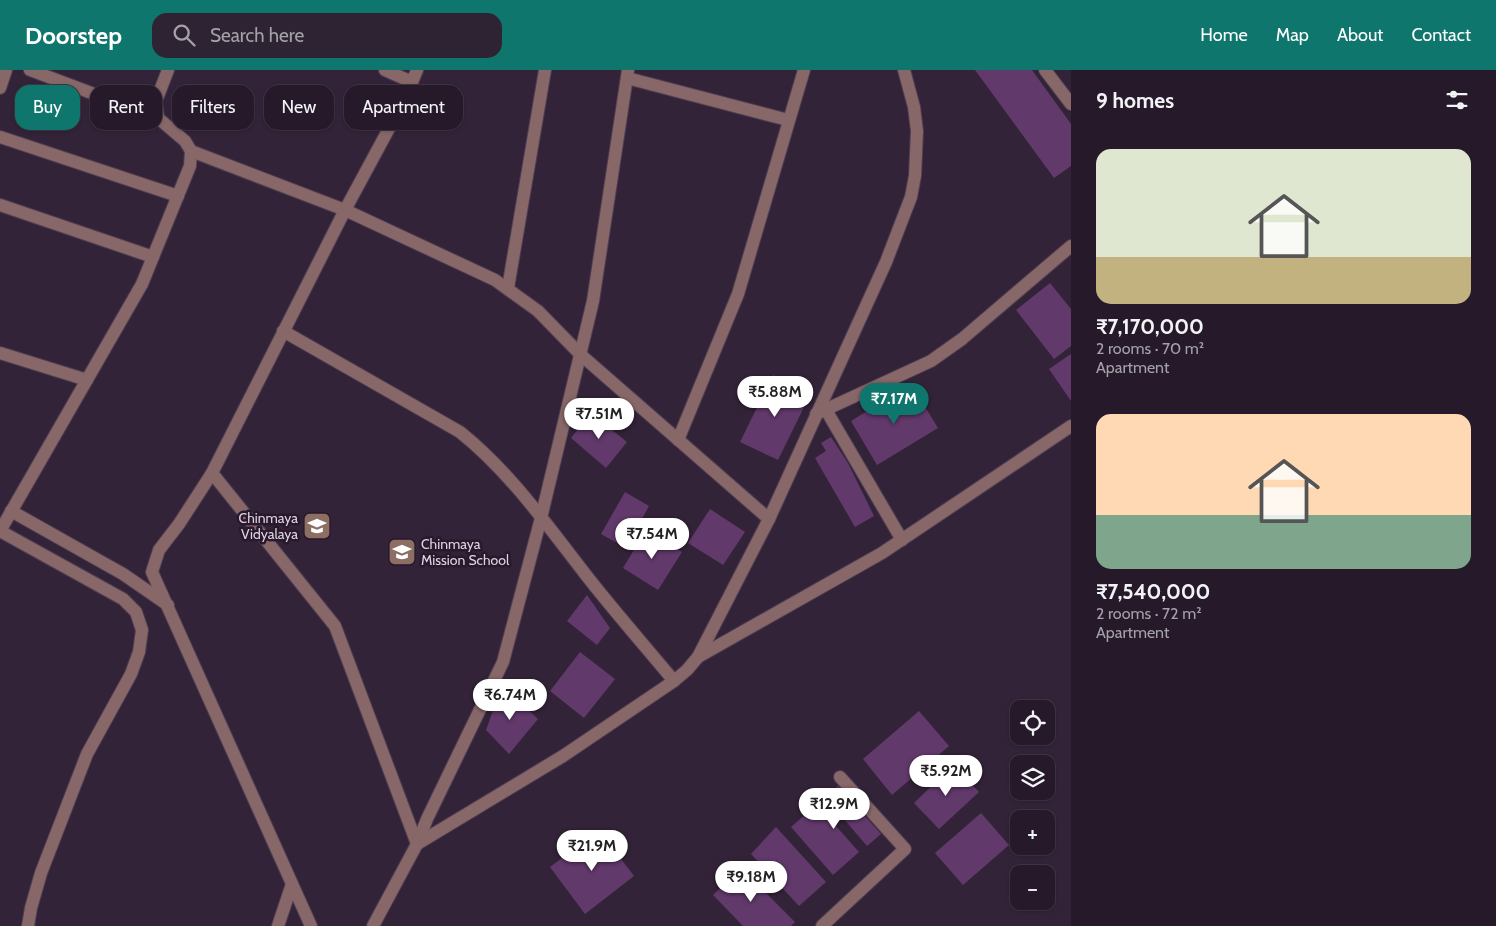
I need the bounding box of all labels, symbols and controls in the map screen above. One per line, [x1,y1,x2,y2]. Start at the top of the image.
search box [152,13,502,58]
text: Doorstep [25,21,122,50]
icon: search [170,21,198,49]
text: Search here [210,24,304,47]
text: Home [1200,24,1248,46]
text: Map [1276,24,1309,46]
text: About [1337,24,1383,46]
text: Contact [1411,24,1471,46]
chip: Buy [15,85,80,130]
chip: Rent [90,85,162,130]
chip: Filters [172,85,254,130]
chip: New [264,85,334,130]
chip: Apartment [344,85,463,130]
icon: filters [1443,86,1471,114]
text: 9 homes [1096,88,1174,113]
icon: home [1239,181,1329,271]
text: ₹7,170,000 [1096,314,1204,339]
text: 2 rooms · 70 m² [1096,339,1204,358]
text: Apartment [1096,358,1169,377]
pin: ₹5.88M [734,376,816,418]
text: ₹5.88M [748,382,802,401]
pin: ₹7.17M [853,382,935,425]
text: ₹7.17M [871,389,917,408]
pin: ₹7.51M [558,398,640,440]
text: ₹7.51M [575,404,623,423]
icon: home [1239,446,1329,536]
place label: Chinmaya Vidyalaya [239,509,298,543]
school or university icon: Chinmaya Vidyalaya [302,511,332,541]
pin: ₹7.54M [611,518,693,560]
text: ₹7.54M [626,524,678,543]
place label: Chinmaya Mission School [421,535,510,569]
school or university icon: Chinmaya Mission School [387,537,417,567]
text: ₹7,540,000 [1096,579,1210,604]
text: 2 rooms · 72 m² [1096,604,1201,623]
text: Apartment [1096,623,1169,642]
pin: ₹6.74M [469,678,551,721]
text: ₹6.74M [484,685,536,704]
map controls [1010,700,1055,910]
button: locate [1010,700,1055,745]
pin: ₹5.92M [905,754,987,797]
button: layers [1010,755,1055,800]
text: ₹5.92M [920,761,972,780]
pin: ₹12.9M [793,788,875,830]
text: ₹12.9M [810,794,858,813]
button: + [1010,810,1055,855]
pin: ₹21.9M [551,830,633,872]
text: ₹21.9M [568,836,616,855]
pin: ₹9.18M [710,860,792,903]
button: − [1010,865,1055,910]
text: ₹9.18M [726,867,776,886]

